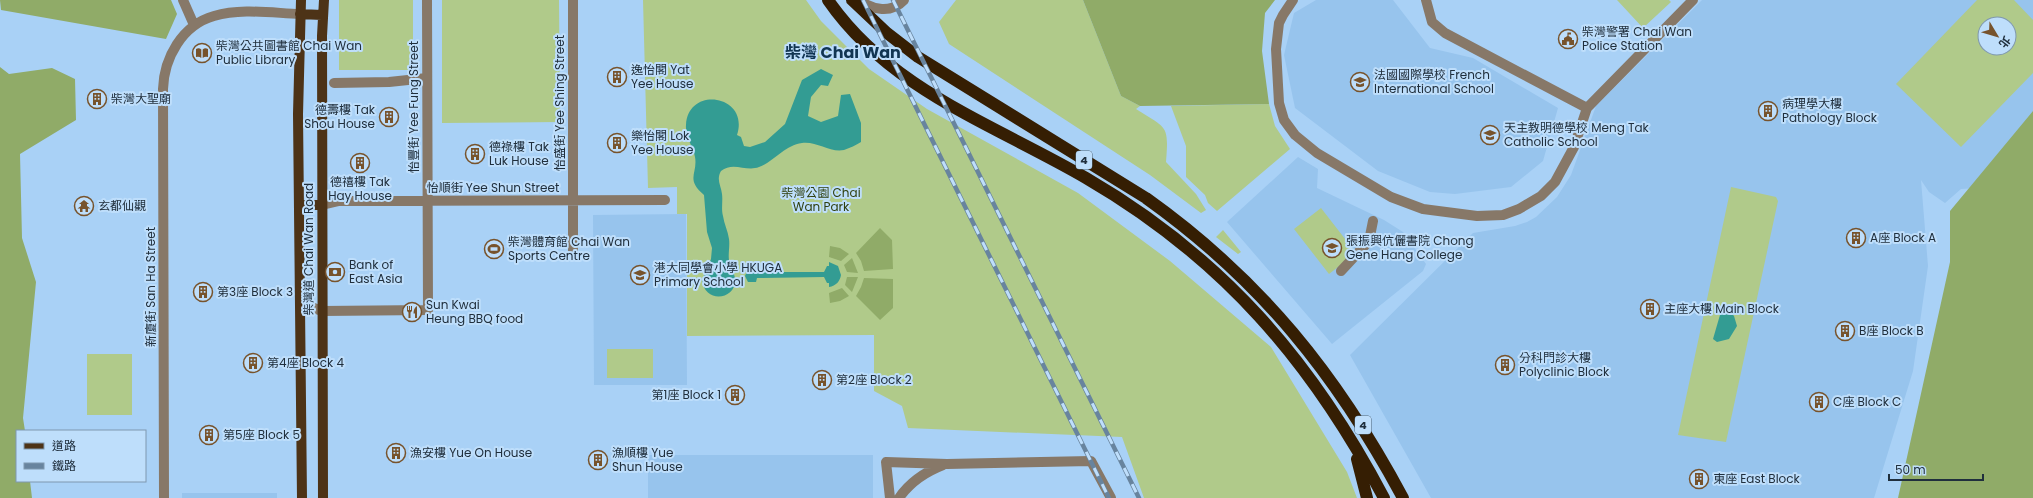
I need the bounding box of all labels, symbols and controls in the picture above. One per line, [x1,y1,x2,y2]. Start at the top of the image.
north arrow [1977,16,2017,56]
place label: 柴灣警署 Chai Wan Police Station [1582,23,1692,54]
public building icon: 柴灣警署 Chai Wan Police Station [1557,28,1579,50]
text: 北 [1995,33,2015,51]
street label: 怡盛街 Yee Shing Street [551,35,568,171]
place label: 柴灣公共圖書館 Chai Wan Public Library [216,37,362,68]
street label: 怡豐街 Yee Fung Street [405,41,422,173]
district label: 柴灣 Chai Wan [785,41,901,64]
library icon: 柴灣公共圖書館 Chai Wan Public Library [191,42,213,64]
place label: 逸怡閣 Yat Yee House [631,61,693,92]
building icon: 逸怡閣 Yat Yee House [606,66,628,88]
place label: 法國國際學校 French International School [1374,66,1494,97]
school or university icon: 法國國際學校 French International School [1349,71,1371,93]
building icon: 柴灣大聖廟 [86,88,108,110]
place label: 柴灣大聖廟 [111,90,171,107]
place label: 病理學大樓 Pathology Block [1782,95,1878,126]
building icon: 病理學大樓 Pathology Block [1757,100,1779,122]
place label: 德壽樓 Tak Shou House [304,101,376,132]
building icon: 德壽樓 Tak Shou House [378,106,400,128]
place label: 天主教明德學校 Meng Tak Catholic School [1504,119,1650,150]
school or university icon: 天主教明德學校 Meng Tak Catholic School [1479,124,1501,146]
place label: 樂怡閣 Lok Yee House [631,127,693,158]
building icon: 樂怡閣 Lok Yee House [606,132,628,154]
place label: 德祿樓 Tak Luk House [489,138,550,169]
building icon: 德祿樓 Tak Luk House [464,143,486,165]
road number: 4 [1076,151,1092,169]
building icon: 德禧樓 Tak Hay House [349,152,371,174]
place label: 德禧樓 Tak Hay House [328,173,392,204]
street label: 怡順街 Yee Shun Street [427,179,559,196]
street label: 柴灣道 Chai Wan Road [300,183,317,315]
park label: 柴灣公園 Chai Wan Park [781,184,861,215]
temple icon: 玄都仙觀 [73,195,95,217]
place label: 玄都仙觀 [98,197,146,214]
street label: 新廈街 San Ha Street [142,227,159,347]
building icon: A座 Block A [1845,227,1867,249]
place label: A座 Block A [1870,229,1936,246]
place label: 張振興伉儷書院 Chong Gene Hang College [1346,232,1474,263]
place label: 柴灣體育館 Chai Wan Sports Centre [508,233,630,264]
school or university icon: 張振興伉儷書院 Chong Gene Hang College [1321,237,1343,259]
sports icon: 柴灣體育館 Chai Wan Sports Centre [483,238,505,260]
place label: Bank of East Asia [349,256,403,287]
place label: 港大同學會小學 HKUGA Primary School [654,259,782,290]
bank icon: Bank of East Asia [324,261,346,283]
school or university icon: 港大同學會小學 HKUGA Primary School [629,264,651,286]
building icon: 第3座 Block 3 [192,281,214,303]
place label: 第3座 Block 3 [217,283,293,300]
place label: Sun Kwai Heung BBQ food [426,296,523,327]
building icon: 主座大樓 Main Block [1639,298,1661,320]
place label: 主座大樓 Main Block [1664,300,1780,317]
restaurant icon: Sun Kwai Heung BBQ food [401,301,423,323]
building icon: B座 Block B [1834,320,1856,342]
place label: B座 Block B [1859,322,1924,339]
place label: 分科門診大樓 Polyclinic Block [1519,349,1610,380]
building icon: 第4座 Block 4 [242,352,264,374]
place label: 第4座 Block 4 [267,354,344,371]
building icon: 分科門診大樓 Polyclinic Block [1494,354,1516,376]
building icon: 第2座 Block 2 [811,369,833,391]
place label: 第2座 Block 2 [836,371,912,388]
building icon: 第1座 Block 1 [724,384,746,406]
place label: 第1座 Block 1 [651,386,721,403]
building icon: C座 Block C [1808,391,1830,413]
place label: C座 Block C [1833,393,1901,410]
road number: 4 [1355,416,1371,434]
building icon: 第5座 Block 5 [198,424,220,446]
place label: 第5座 Block 5 [223,426,300,443]
legend [16,430,146,482]
text: 道路 [52,437,76,454]
building icon: 漁安樓 Yue On House [385,442,407,464]
place label: 漁安樓 Yue On House [410,444,532,461]
place label: 漁順樓 Yue Shun House [612,444,683,475]
building icon: 漁順樓 Yue Shun House [587,449,609,471]
scale bar [1889,456,1983,482]
text: 鐵路 [52,457,76,474]
text: 50 m [1895,461,1926,478]
building icon: 東座 East Block [1688,468,1710,490]
place label: 東座 East Block [1713,470,1801,487]

